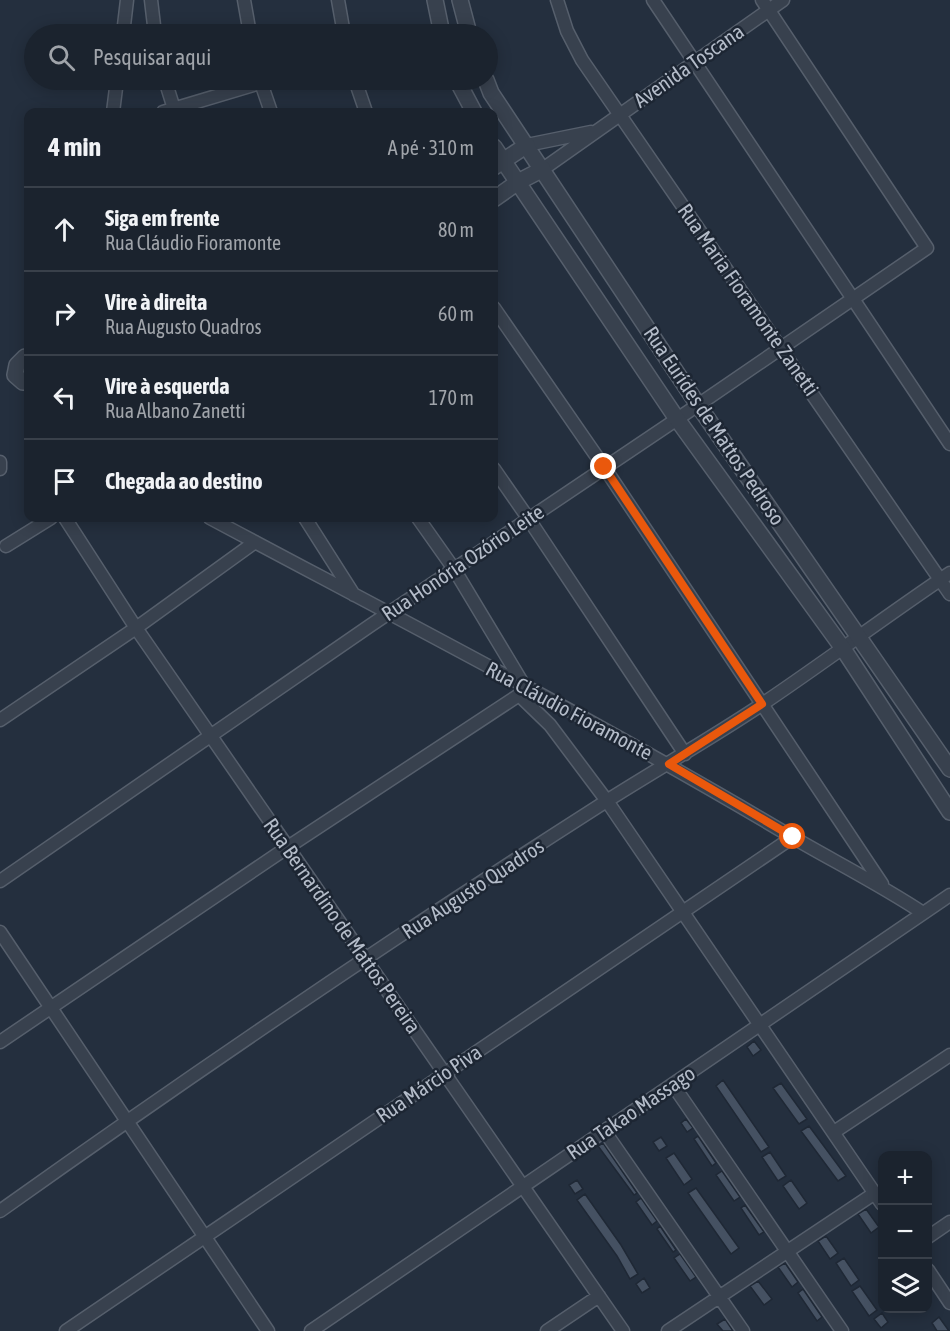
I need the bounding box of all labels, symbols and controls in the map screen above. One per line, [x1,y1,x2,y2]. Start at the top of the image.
street label: Avenida Toscana [629,18,748,112]
search box [24,24,498,90]
icon: search [45,41,78,74]
text: Pesquisar aqui [93,44,211,70]
text: 4 min [48,132,101,162]
text: A pé · 310 m [388,136,474,159]
street label: Rua Maria Fioramonte Zanetti [673,199,824,400]
text: Siga em frente [105,205,220,231]
icon: ahead [48,213,81,246]
text: 80 m [438,218,474,241]
text: Rua Cláudio Fioramonte [105,231,281,254]
text: Vire à direita [105,289,207,315]
icon: right [48,297,81,330]
text: 60 m [438,302,474,325]
text: Rua Augusto Quadros [105,315,262,338]
street label: Rua Eurídes de Mattos Pedroso [639,322,790,529]
text: Vire à esquerda [105,373,230,399]
icon: left [48,381,81,414]
text: 170 m [429,386,474,409]
text: Rua Albano Zanetti [105,399,246,422]
route end [590,453,616,479]
icon: arrive [48,465,81,498]
text: Chegada ao destino [105,468,263,494]
street label: Rua Honória Ozório Leite [377,499,548,625]
street label: Rua Cláudio Fioramonte [482,656,657,764]
street label: Rua Bernardino de Mattos Pereira [259,813,426,1037]
route start [779,823,805,849]
street label: Rua Augusto Quadros [397,833,548,943]
street label: Rua Márcio Piva [371,1039,486,1127]
street label: Rua Takao Massago [562,1060,699,1164]
map controls [878,1151,932,1313]
button: + [878,1151,932,1205]
button: − [878,1205,932,1259]
button: layers [878,1259,932,1313]

